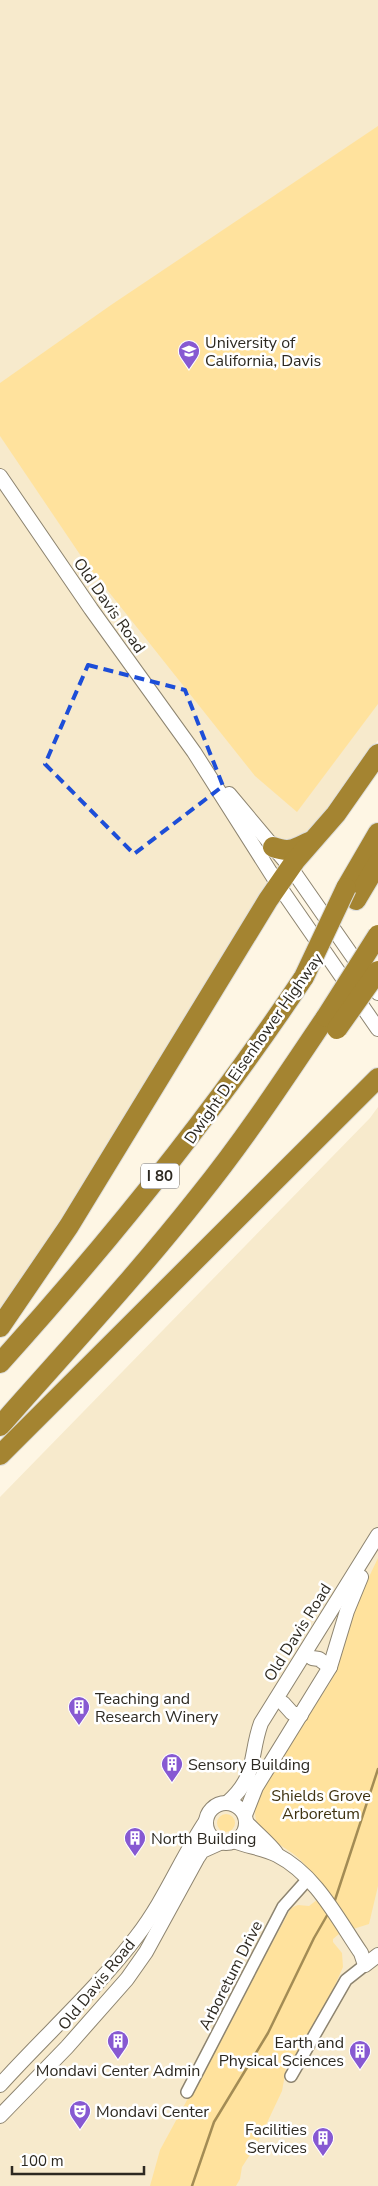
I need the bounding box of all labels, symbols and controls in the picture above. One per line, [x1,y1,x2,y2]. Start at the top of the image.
place label: University of California, Davis [205,332,321,372]
school or university icon: University of California, Davis [177,339,201,370]
street label: Old Davis Road [68,554,150,658]
street label: Dwight D. Eisenhower Highway [179,948,329,1148]
road number: I 80 [141,1164,179,1188]
street label: Old Davis Road [259,1579,337,1686]
place label: Teaching and Research Winery [95,1688,219,1728]
building icon: Teaching and Research Winery [67,1695,91,1726]
building icon: Sensory Building [160,1752,184,1783]
place label: Sensory Building [188,1754,310,1776]
park label: Shields Grove Arboretum [271,1785,371,1825]
building icon: North Building [123,1826,147,1857]
place label: North Building [151,1828,256,1850]
street label: Arboretum Drive [194,1917,268,2034]
street label: Old Davis Road [53,1934,140,2035]
building icon: Mondavi Center Admin [106,2029,130,2060]
place label: Earth and Physical Sciences [219,2032,344,2072]
building icon: Earth and Physical Sciences [348,2039,372,2070]
place label: Mondavi Center Admin [36,2060,200,2082]
theatre icon: Mondavi Center [68,2099,92,2130]
place label: Mondavi Center [96,2101,209,2123]
place label: Facilities Services [245,2119,307,2159]
building icon: Facilities Services [311,2126,335,2157]
scale bar [12,2144,145,2176]
text: 100 m [20,2151,64,2171]

